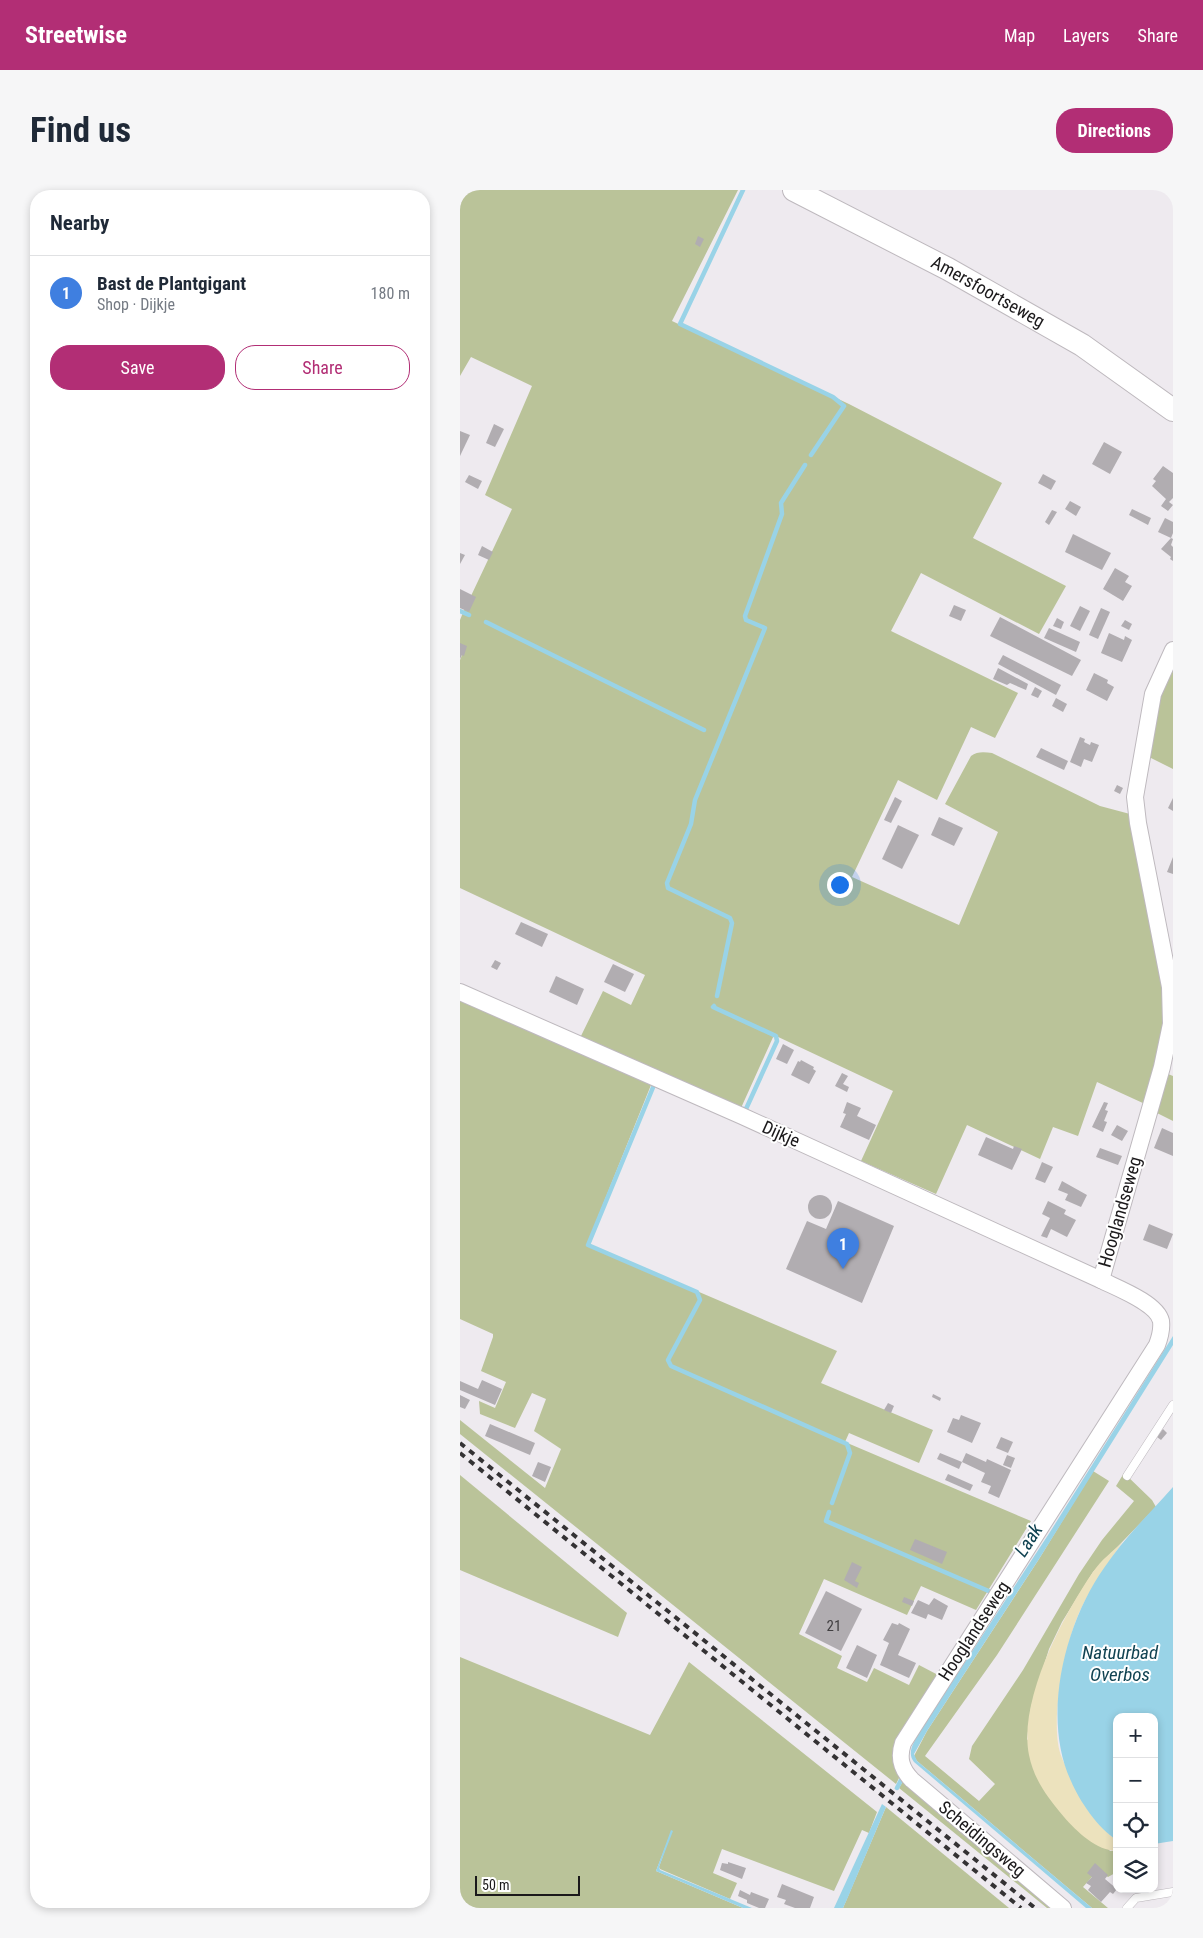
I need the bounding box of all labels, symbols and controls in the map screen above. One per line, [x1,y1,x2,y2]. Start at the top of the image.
text: Streetwise [25,21,127,49]
text: Map [1004,25,1035,46]
text: Layers [1063,25,1110,46]
text: Share [1138,25,1178,46]
button: Directions [1056,108,1173,153]
text: Find us [30,110,131,151]
text: Nearby [50,211,109,235]
street label: Amersfoortseweg [928,251,1049,332]
text: Bast de Plantgigant [97,272,246,295]
text: 1 [62,284,70,303]
text: 180 m [371,284,410,303]
text: Shop · Dijkje [97,295,175,314]
button: Save [50,345,225,390]
button: Share [235,345,410,390]
your location [827,872,853,898]
street label: Dijkje [759,1116,803,1151]
street label: Hooglandseweg [1094,1154,1145,1270]
pin: 1 [827,1228,859,1269]
water label: Laak [1009,1519,1048,1561]
street label: Hooglandseweg [934,1577,1013,1684]
house number: 21 [827,1617,841,1635]
water label: Natuurbad Overbos [1082,1641,1159,1686]
map controls [1113,1713,1158,1893]
button: + [1113,1713,1158,1758]
button: − [1113,1758,1158,1803]
street label: Scheidingsweg [935,1796,1030,1881]
button: locate [1113,1803,1158,1848]
button: layers [1113,1848,1158,1893]
scale bar [475,1873,580,1896]
text: 50 m [482,1877,510,1893]

